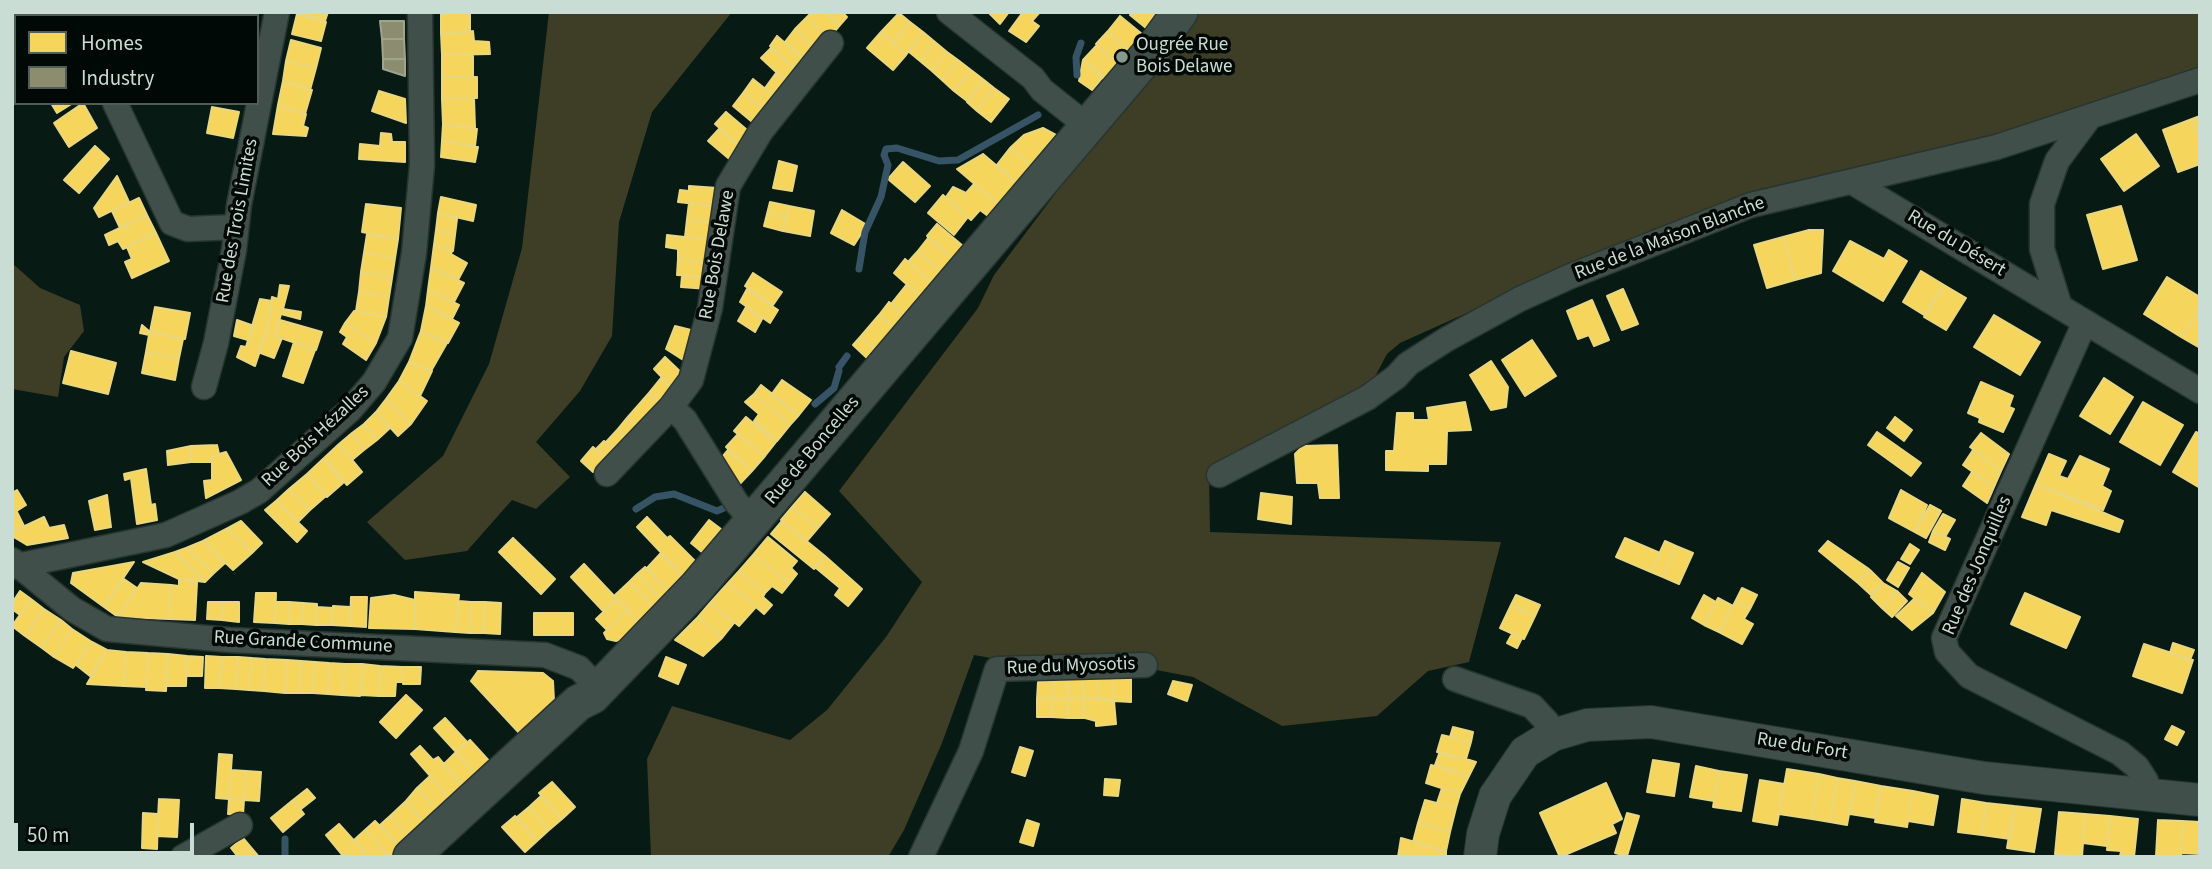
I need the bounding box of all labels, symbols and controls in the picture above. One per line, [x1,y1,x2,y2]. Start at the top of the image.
legend [14,14,259,105]
text: Homes [81,28,143,58]
place label: Ougrée Rue Bois Delawe [1136,35,1232,79]
marker: Ougrée Rue Bois Delawe [1114,49,1130,65]
text: Industry [81,63,154,93]
street label: Rue des Trois Limites [212,137,264,305]
street label: Rue Bois Delawe [695,189,741,321]
street label: Rue de la Maison Blanche [1572,192,1768,286]
street label: Rue du Désert [1903,206,2009,282]
street label: Rue Bois Hézalles [258,381,374,493]
street label: Rue de Boncelles [761,392,865,510]
street label: Rue des Jonquilles [1938,493,2018,639]
street label: Rue Grande Commune [213,627,393,659]
street label: Rue du Myosotis [1006,653,1136,681]
street label: Rue du Fort [1755,729,1849,765]
scale bar [18,810,198,854]
text: 50 m [27,820,69,850]

